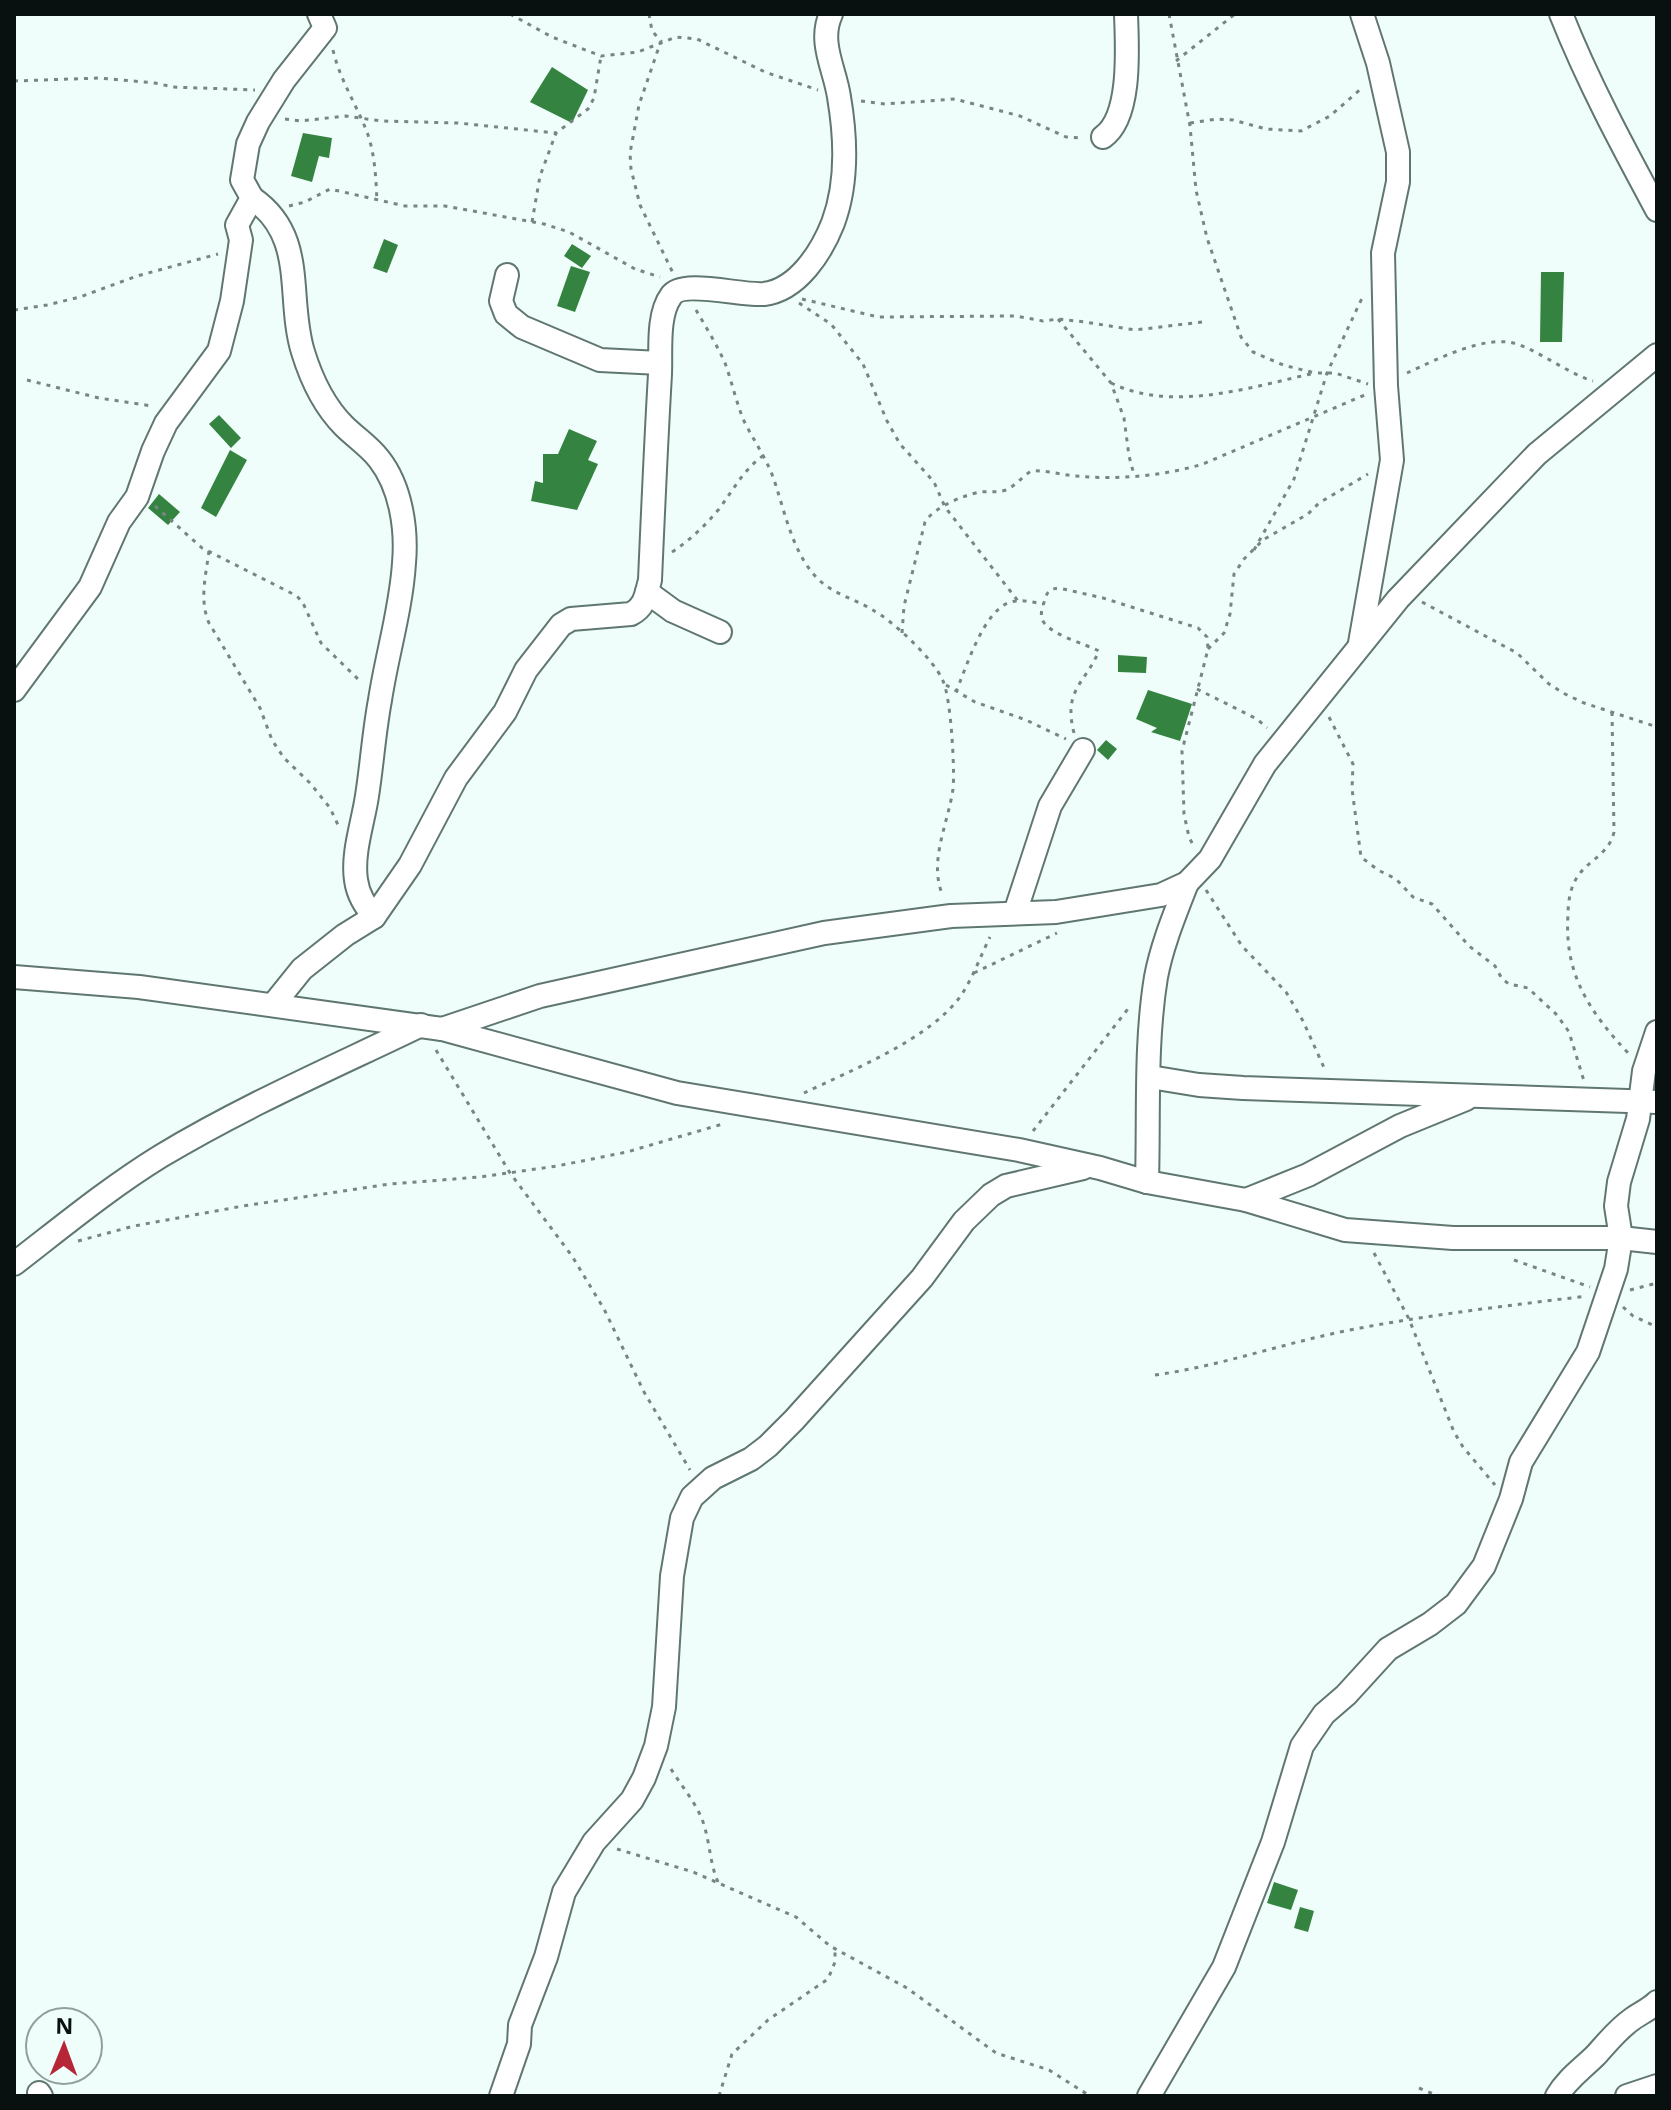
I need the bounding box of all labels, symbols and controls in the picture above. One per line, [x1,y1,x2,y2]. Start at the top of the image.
north arrow [24,2006,104,2086]
text: N [55,2010,74,2040]

